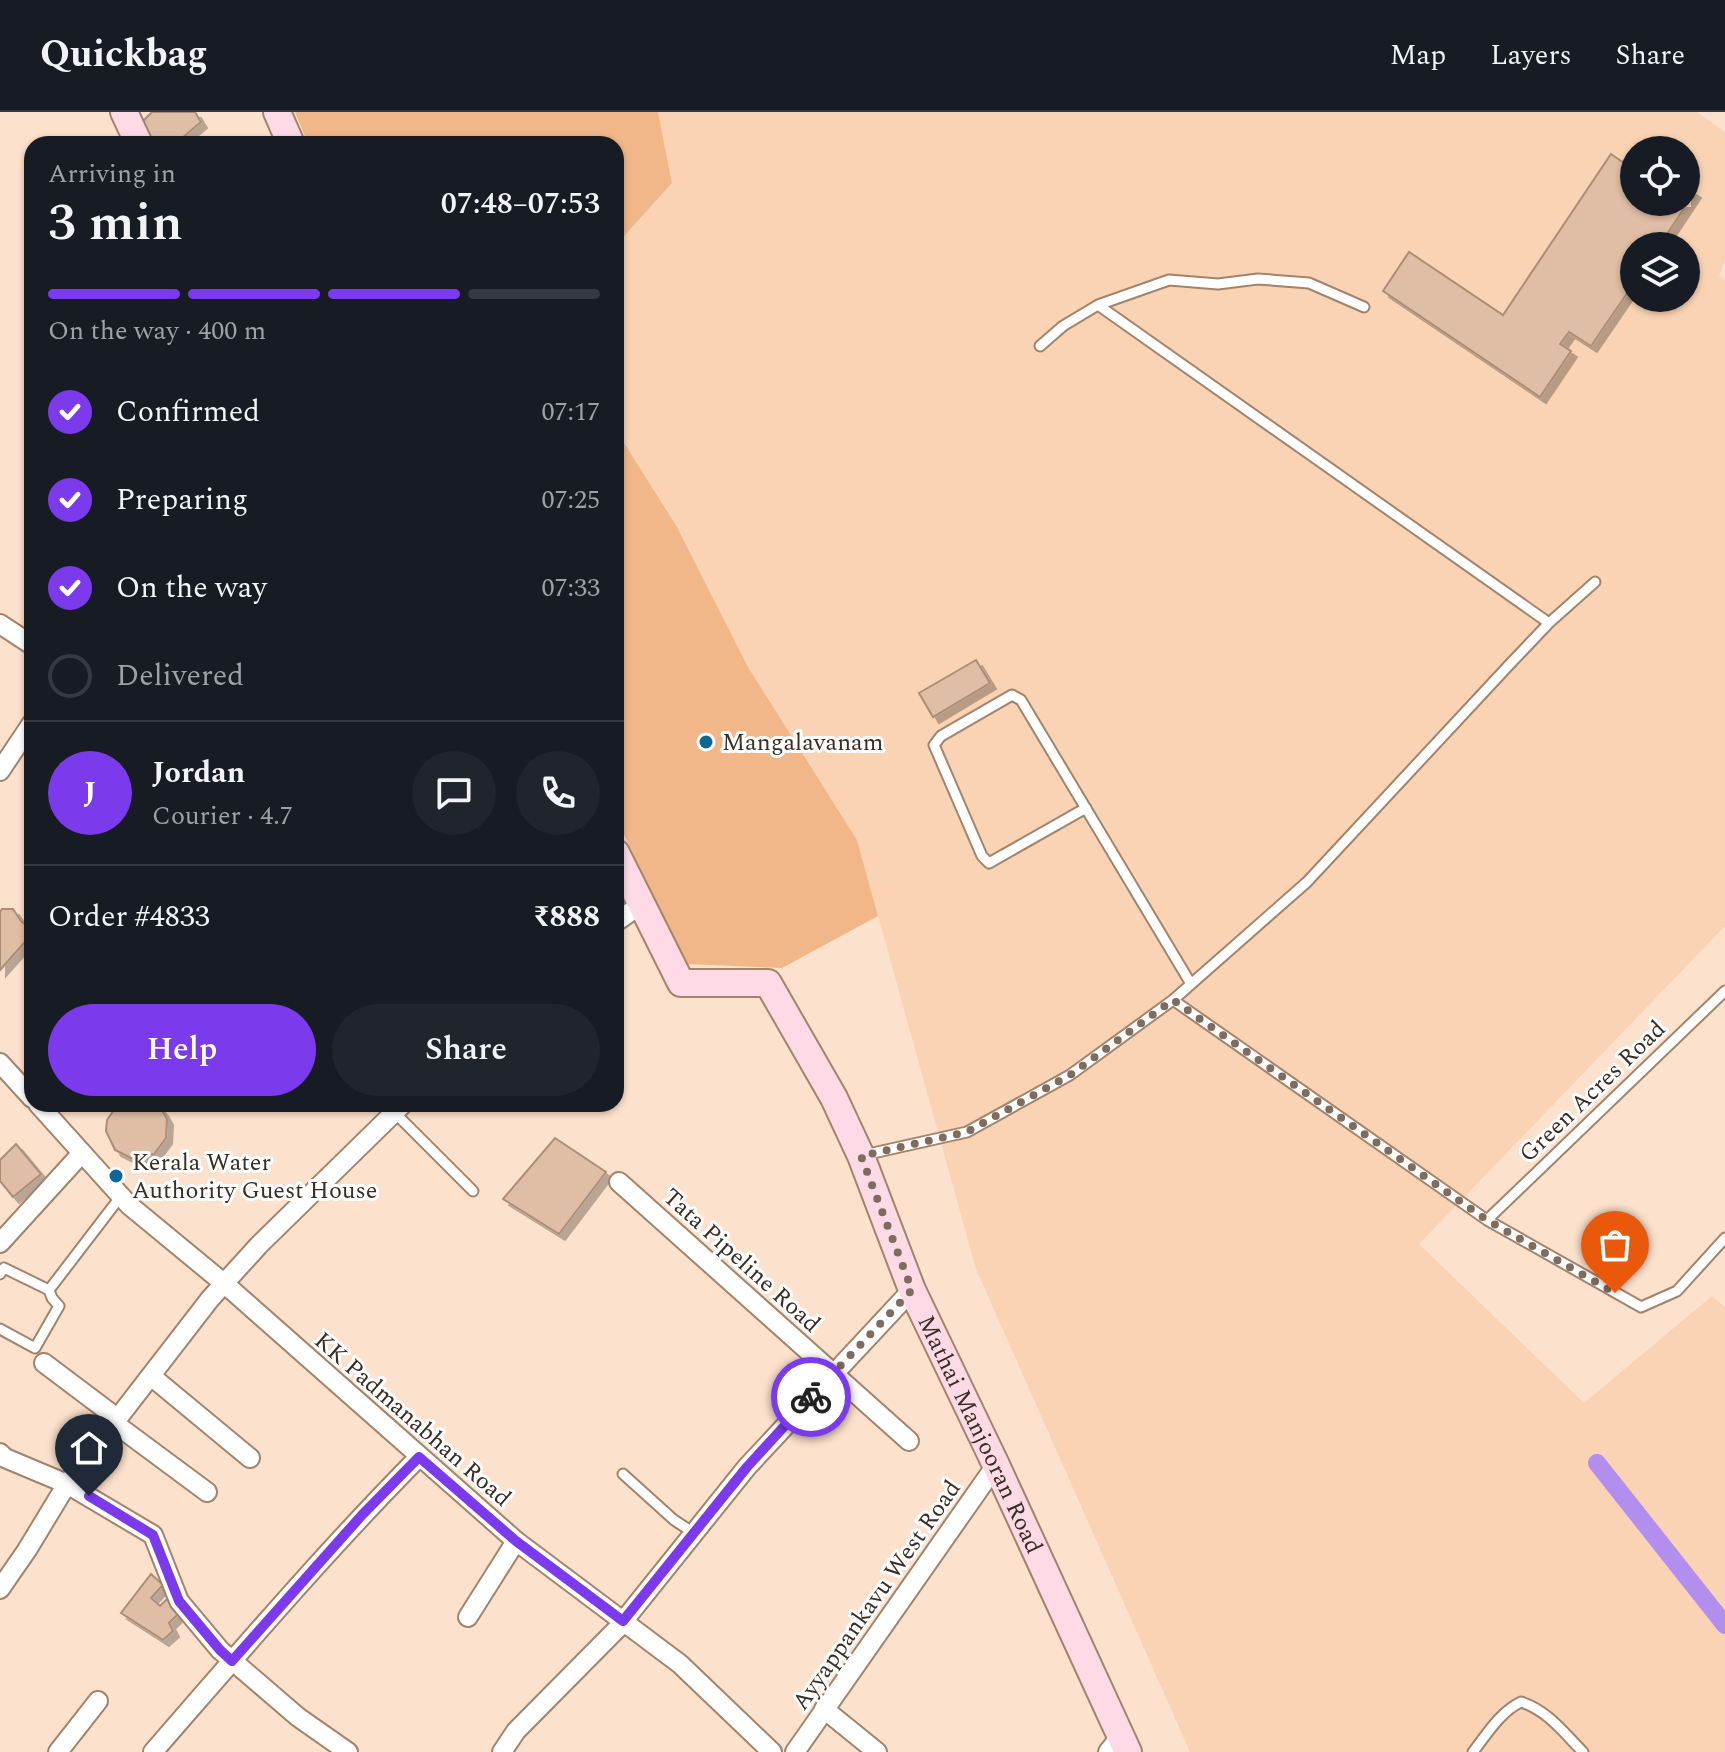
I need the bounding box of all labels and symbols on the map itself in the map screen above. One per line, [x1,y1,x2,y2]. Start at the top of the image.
place label: Mangalavanam [722,725,883,761]
marker: Mangalavanam [697,733,715,751]
street label: Green Acres Road [1511,1012,1674,1171]
place label: Kerala Water Authority Guest House [132,1145,377,1209]
marker: Kerala Water Authority Guest House [107,1167,125,1185]
street label: Tata Pipeline Road [654,1180,828,1342]
pin [1581,1211,1649,1293]
street label: Mathai Manjooran Road [908,1309,1051,1560]
street label: KK Padmanabhan Road [306,1324,519,1516]
courier [771,1357,851,1437]
pin [55,1414,123,1496]
street label: Ayyappankavu West Road [783,1473,970,1718]

